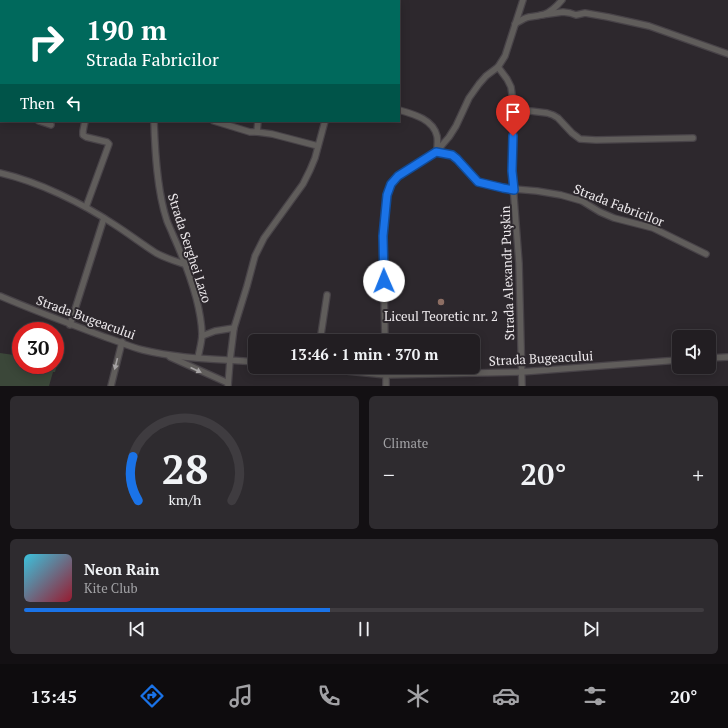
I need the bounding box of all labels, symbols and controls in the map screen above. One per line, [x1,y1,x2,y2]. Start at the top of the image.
text: 190 m [86,11,167,48]
icon: right [20,16,72,68]
text: Strada Fabricilor [86,47,219,71]
icon: left [63,92,85,114]
text: Then [20,93,55,113]
pin [496,95,530,136]
icon: arrive [502,101,524,123]
street label: Strada Fabricilor [571,179,667,231]
street label: Strada Serghei Lazo [164,191,216,305]
street label: Strada Alexandr Pușkin [496,205,518,341]
position arrow [363,260,405,302]
street label: Strada Bugeacului [34,291,138,343]
marker: Liceul Teoretic nr. 2 [436,297,446,307]
place label: Liceul Teoretic nr. 2 [384,307,498,325]
speed limit sign: 30 [12,322,64,374]
map controls [672,330,716,374]
button: sound [672,330,716,374]
text: 13:46 · 1 min · 370 m [290,344,438,364]
street label: Strada Bugeacului [488,346,594,370]
one-way arrow [113,358,119,370]
one-way arrow [191,367,203,373]
text: Climate [383,434,428,452]
text: 28 [161,440,208,495]
text: 20° [520,454,567,494]
text: − [383,460,395,489]
text: + [692,460,704,489]
text: km/h [168,489,202,508]
text: Neon Rain [84,559,160,579]
text: Kite Club [84,579,138,597]
icon: previous [126,618,148,640]
icon: pause [353,618,375,640]
icon: next [580,618,602,640]
icon: directions [138,682,166,710]
icon: music [227,682,255,710]
icon: phone [315,682,343,710]
icon: climate [404,682,432,710]
icon: car [492,682,520,710]
icon: filters [581,682,609,710]
text: 13:45 [30,684,77,708]
text: 20° [670,684,698,708]

